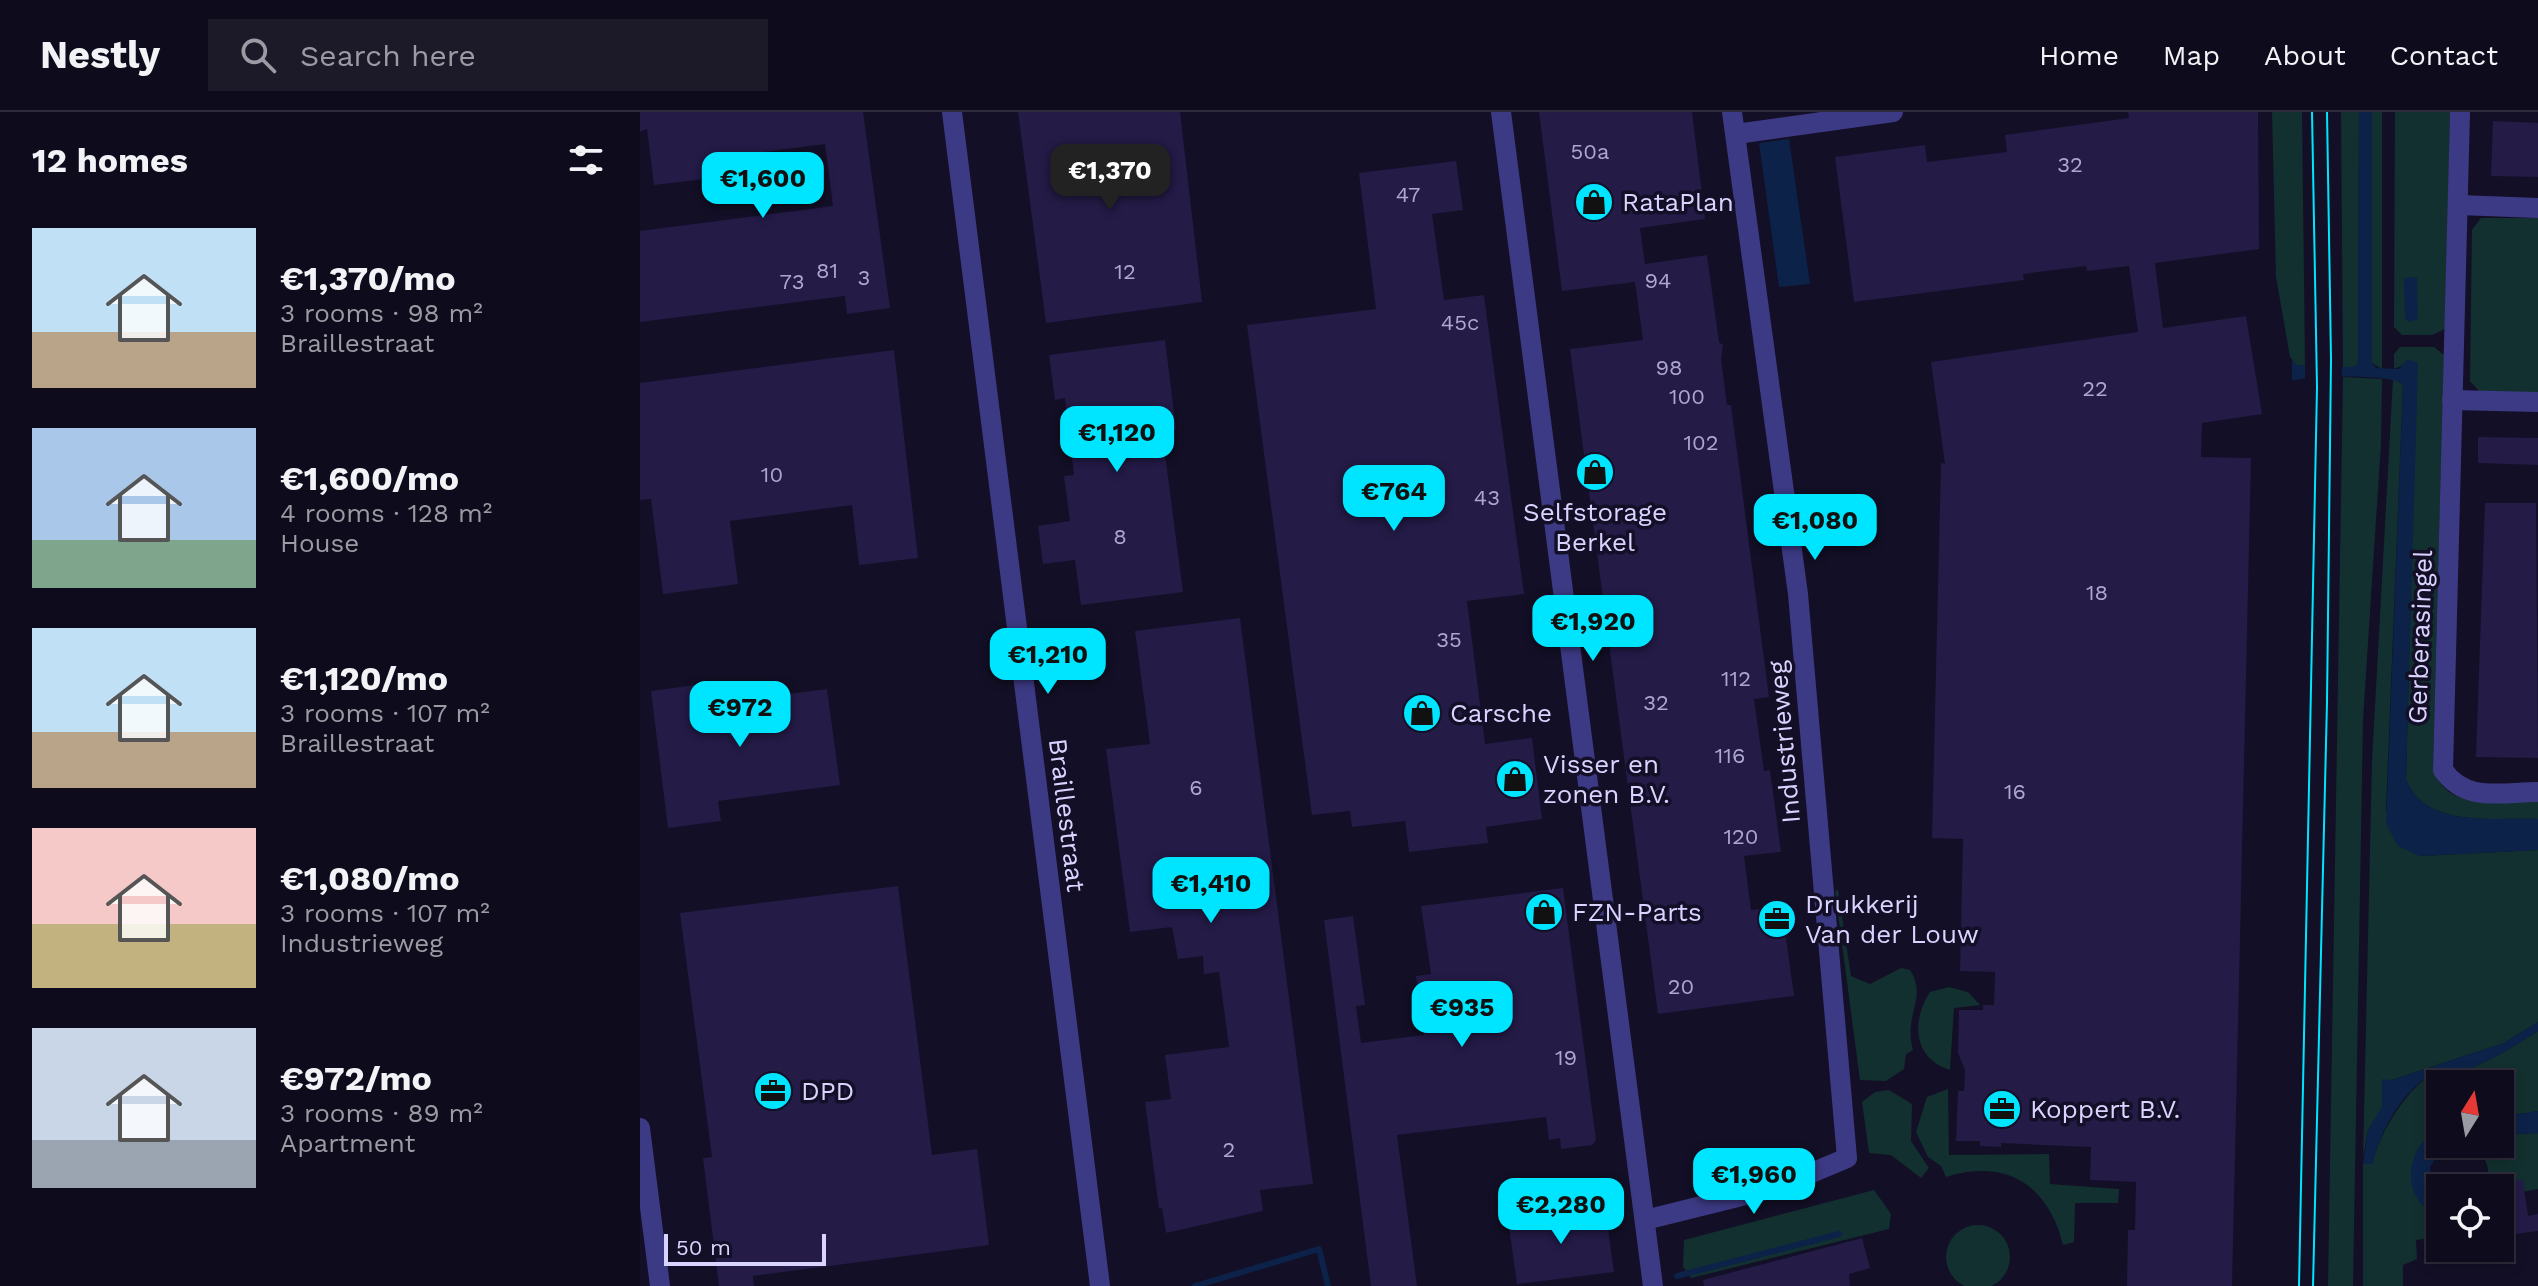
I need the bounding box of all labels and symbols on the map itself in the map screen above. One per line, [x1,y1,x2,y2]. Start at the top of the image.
house number: 50a [1571,139,1609,164]
pin: €1,370 [1045,144,1175,212]
pin: €1,600 [698,152,828,220]
house number: 32 [2057,152,2083,177]
shop icon: RataPlan [1573,181,1615,223]
house number: 47 [1396,182,1420,207]
place label: RataPlan [1622,187,1734,217]
house number: 81 [816,258,838,283]
house number: 12 [1114,259,1136,284]
house number: 3 [858,265,870,290]
house number: 94 [1644,268,1672,293]
house number: 73 [779,269,805,294]
house number: 45c [1441,310,1479,335]
house number: 98 [1655,355,1683,380]
house number: 22 [2082,376,2108,401]
house number: 100 [1669,384,1705,409]
pin: €1,120 [1052,406,1182,474]
house number: 102 [1683,430,1719,455]
shop icon: Selfstorage Berkel [1574,451,1616,493]
house number: 10 [761,462,783,487]
pin: €764 [1347,465,1441,533]
house number: 43 [1474,485,1500,510]
pin: €1,080 [1750,494,1880,562]
place label: Selfstorage Berkel [1523,497,1667,557]
house number: 8 [1113,524,1127,549]
street label: Gerberasingel [2402,549,2438,725]
house number: 18 [2086,580,2108,605]
pin: €1,920 [1528,595,1658,663]
house number: 35 [1436,627,1462,652]
pin: €1,210 [983,628,1113,696]
street label: Industrieweg [1762,659,1806,824]
house number: 112 [1721,666,1751,691]
pin: €972 [693,681,787,749]
house number: 32 [1643,690,1669,715]
shop icon: Carsche [1401,692,1443,734]
place label: Carsche [1450,698,1552,728]
street label: Braillestraat [1043,737,1091,894]
house number: 116 [1715,743,1745,768]
place label: Visser en zonen B.V. [1543,749,1670,809]
shop icon: Visser en zonen B.V. [1494,758,1536,800]
house number: 6 [1189,775,1203,800]
house number: 16 [2004,779,2026,804]
house number: 120 [1723,824,1759,849]
pin: €1,410 [1146,857,1276,925]
place label: Drukkerij Van der Louw [1805,889,1979,949]
shop icon: FZN-Parts [1523,891,1565,933]
place label: FZN-Parts [1572,897,1702,927]
office icon: Drukkerij Van der Louw [1756,898,1798,940]
house number: 20 [1668,974,1694,999]
pin: €935 [1415,981,1509,1049]
house number: 19 [1555,1045,1577,1070]
office icon: DPD [752,1070,794,1112]
north arrow [2426,1070,2514,1158]
place label: DPD [801,1076,854,1106]
office icon: Koppert B.V. [1981,1088,2023,1130]
place label: Koppert B.V. [2030,1094,2180,1124]
house number: 2 [1223,1137,1235,1162]
pin: €1,960 [1689,1148,1819,1216]
pin: €2,280 [1496,1178,1626,1246]
scale bar [664,1230,826,1266]

